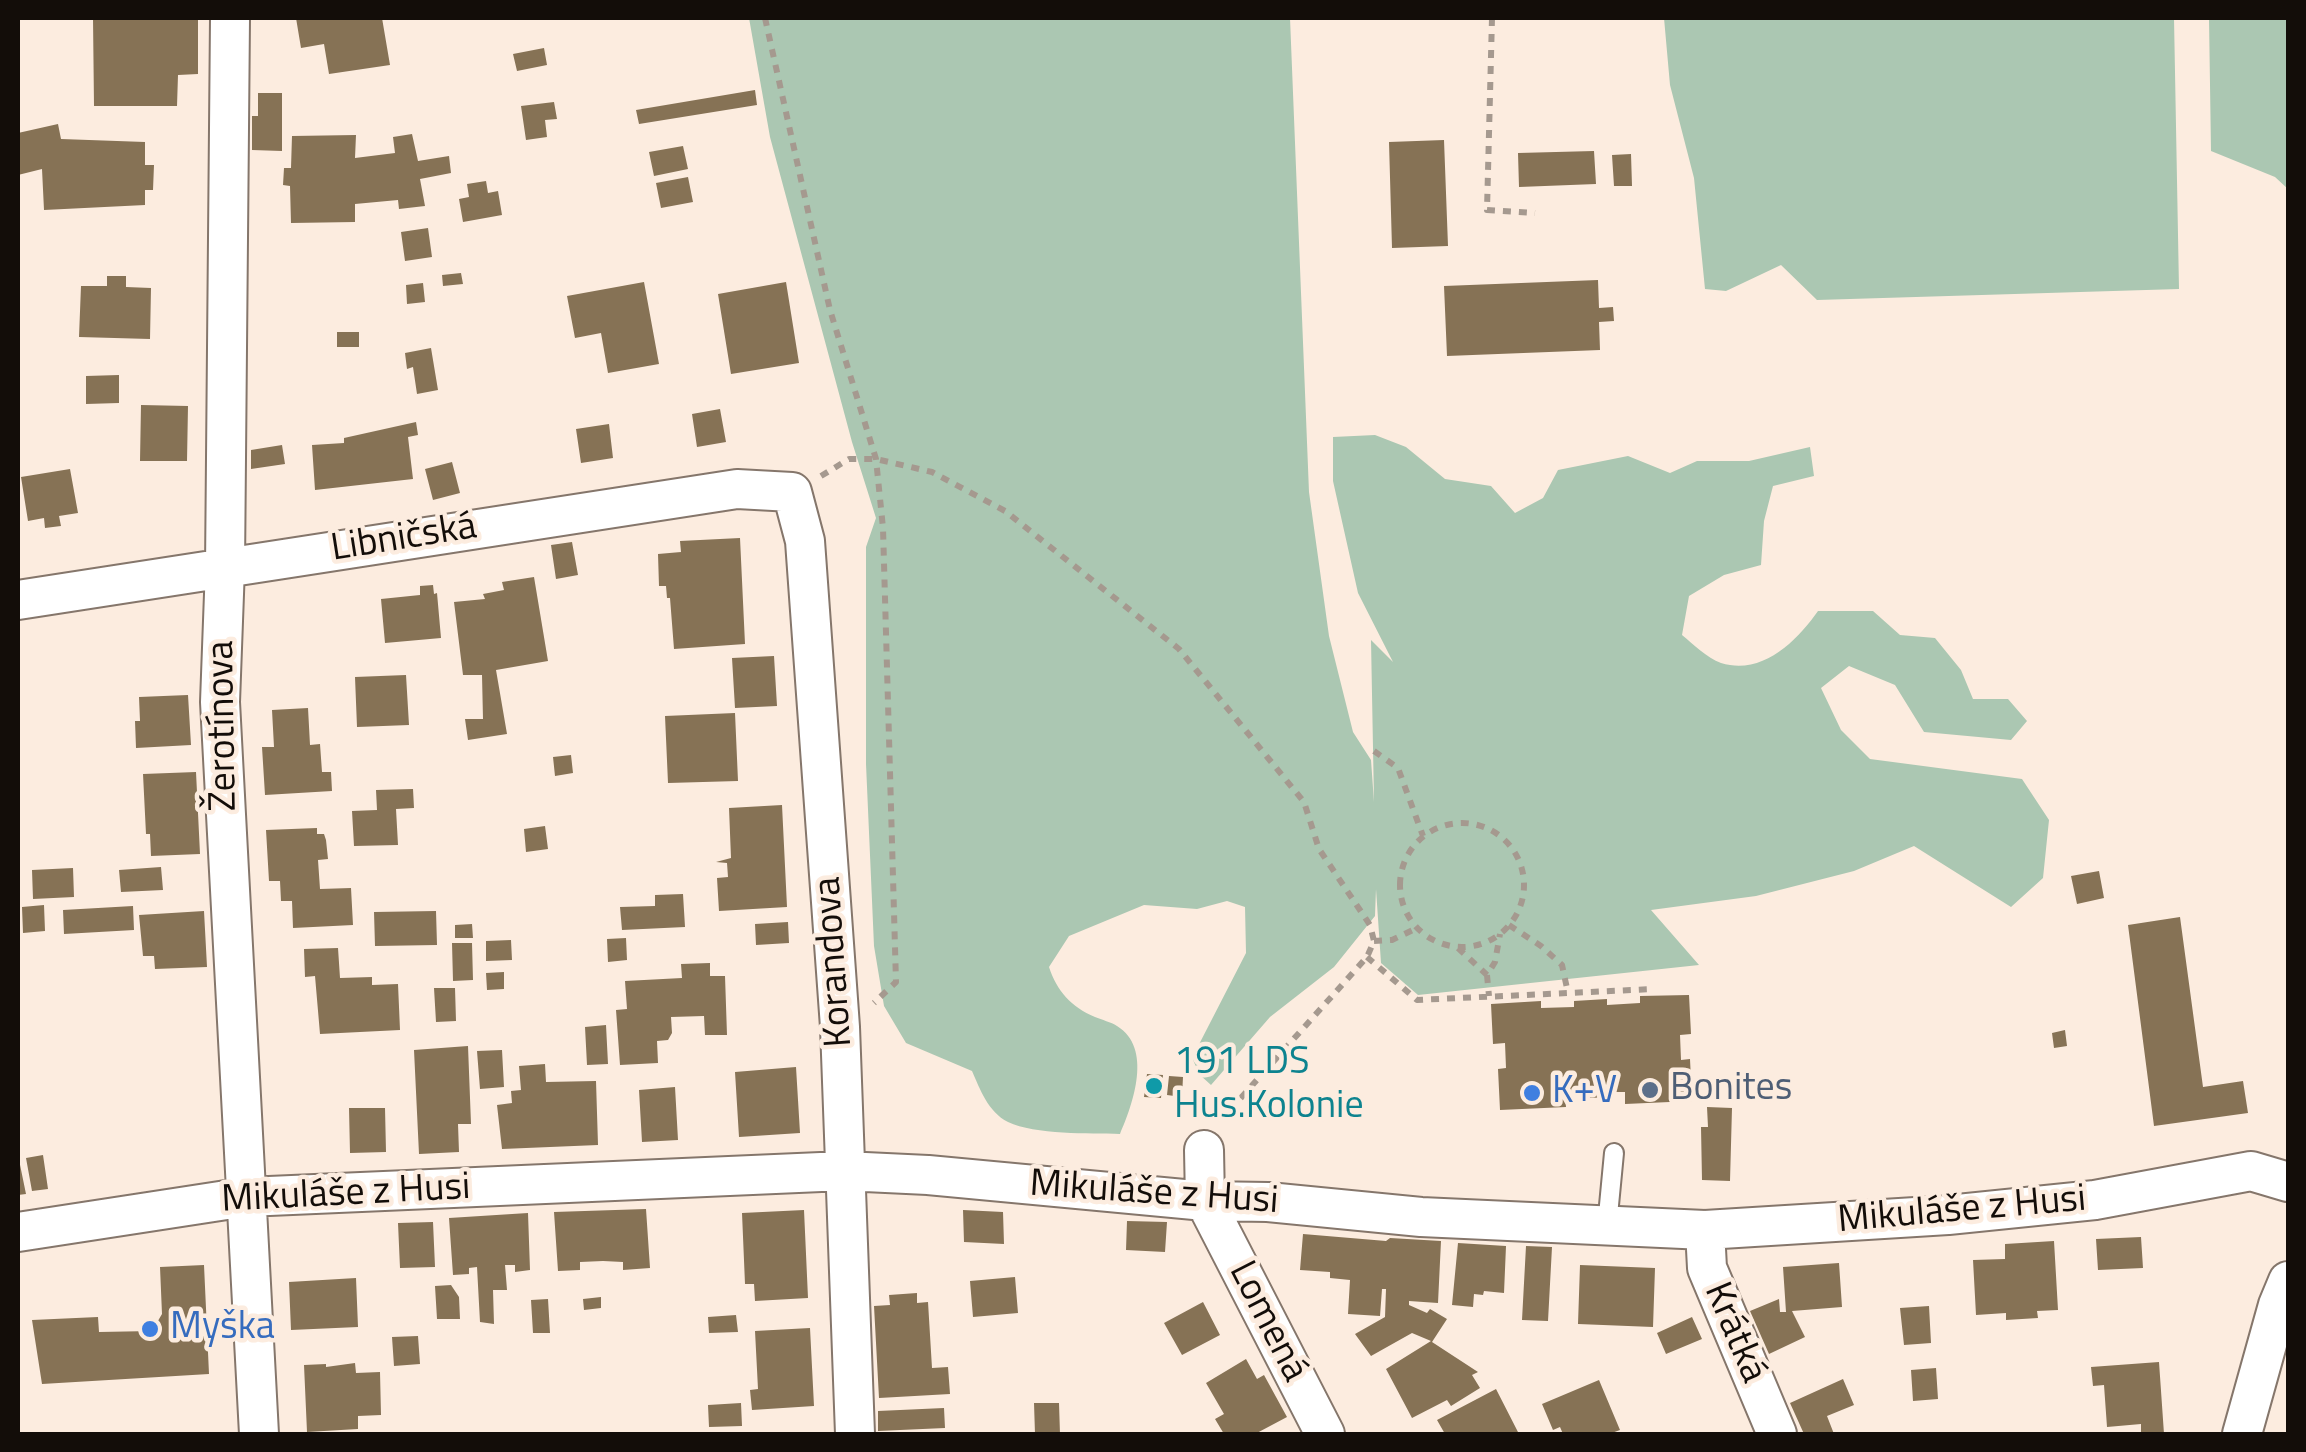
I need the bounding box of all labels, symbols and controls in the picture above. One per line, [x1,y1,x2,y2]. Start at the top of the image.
street label: Libničská [328,505,480,573]
street label: Žerotínova [200,640,248,812]
street label: Korandova [806,875,864,1049]
place label: 191 LDS Hus.Kolonie [1174,1041,1364,1130]
place label: Bonites [1670,1067,1792,1113]
place label: K+V [1552,1070,1617,1116]
marker: 191 LDS Hus.Kolonie [1143,1075,1165,1097]
marker: Bonites [1639,1079,1661,1101]
marker: K+V [1521,1082,1543,1104]
street label: Mikuláše z Husi [1028,1163,1280,1225]
street label: Mikuláše z Husi [220,1166,472,1224]
street label: Mikuláše z Husi [1836,1177,2088,1245]
street label: Lomená [1218,1254,1316,1390]
street label: Krátká [1693,1276,1775,1390]
place label: Myška [170,1306,275,1352]
marker: Myška [139,1318,161,1340]

